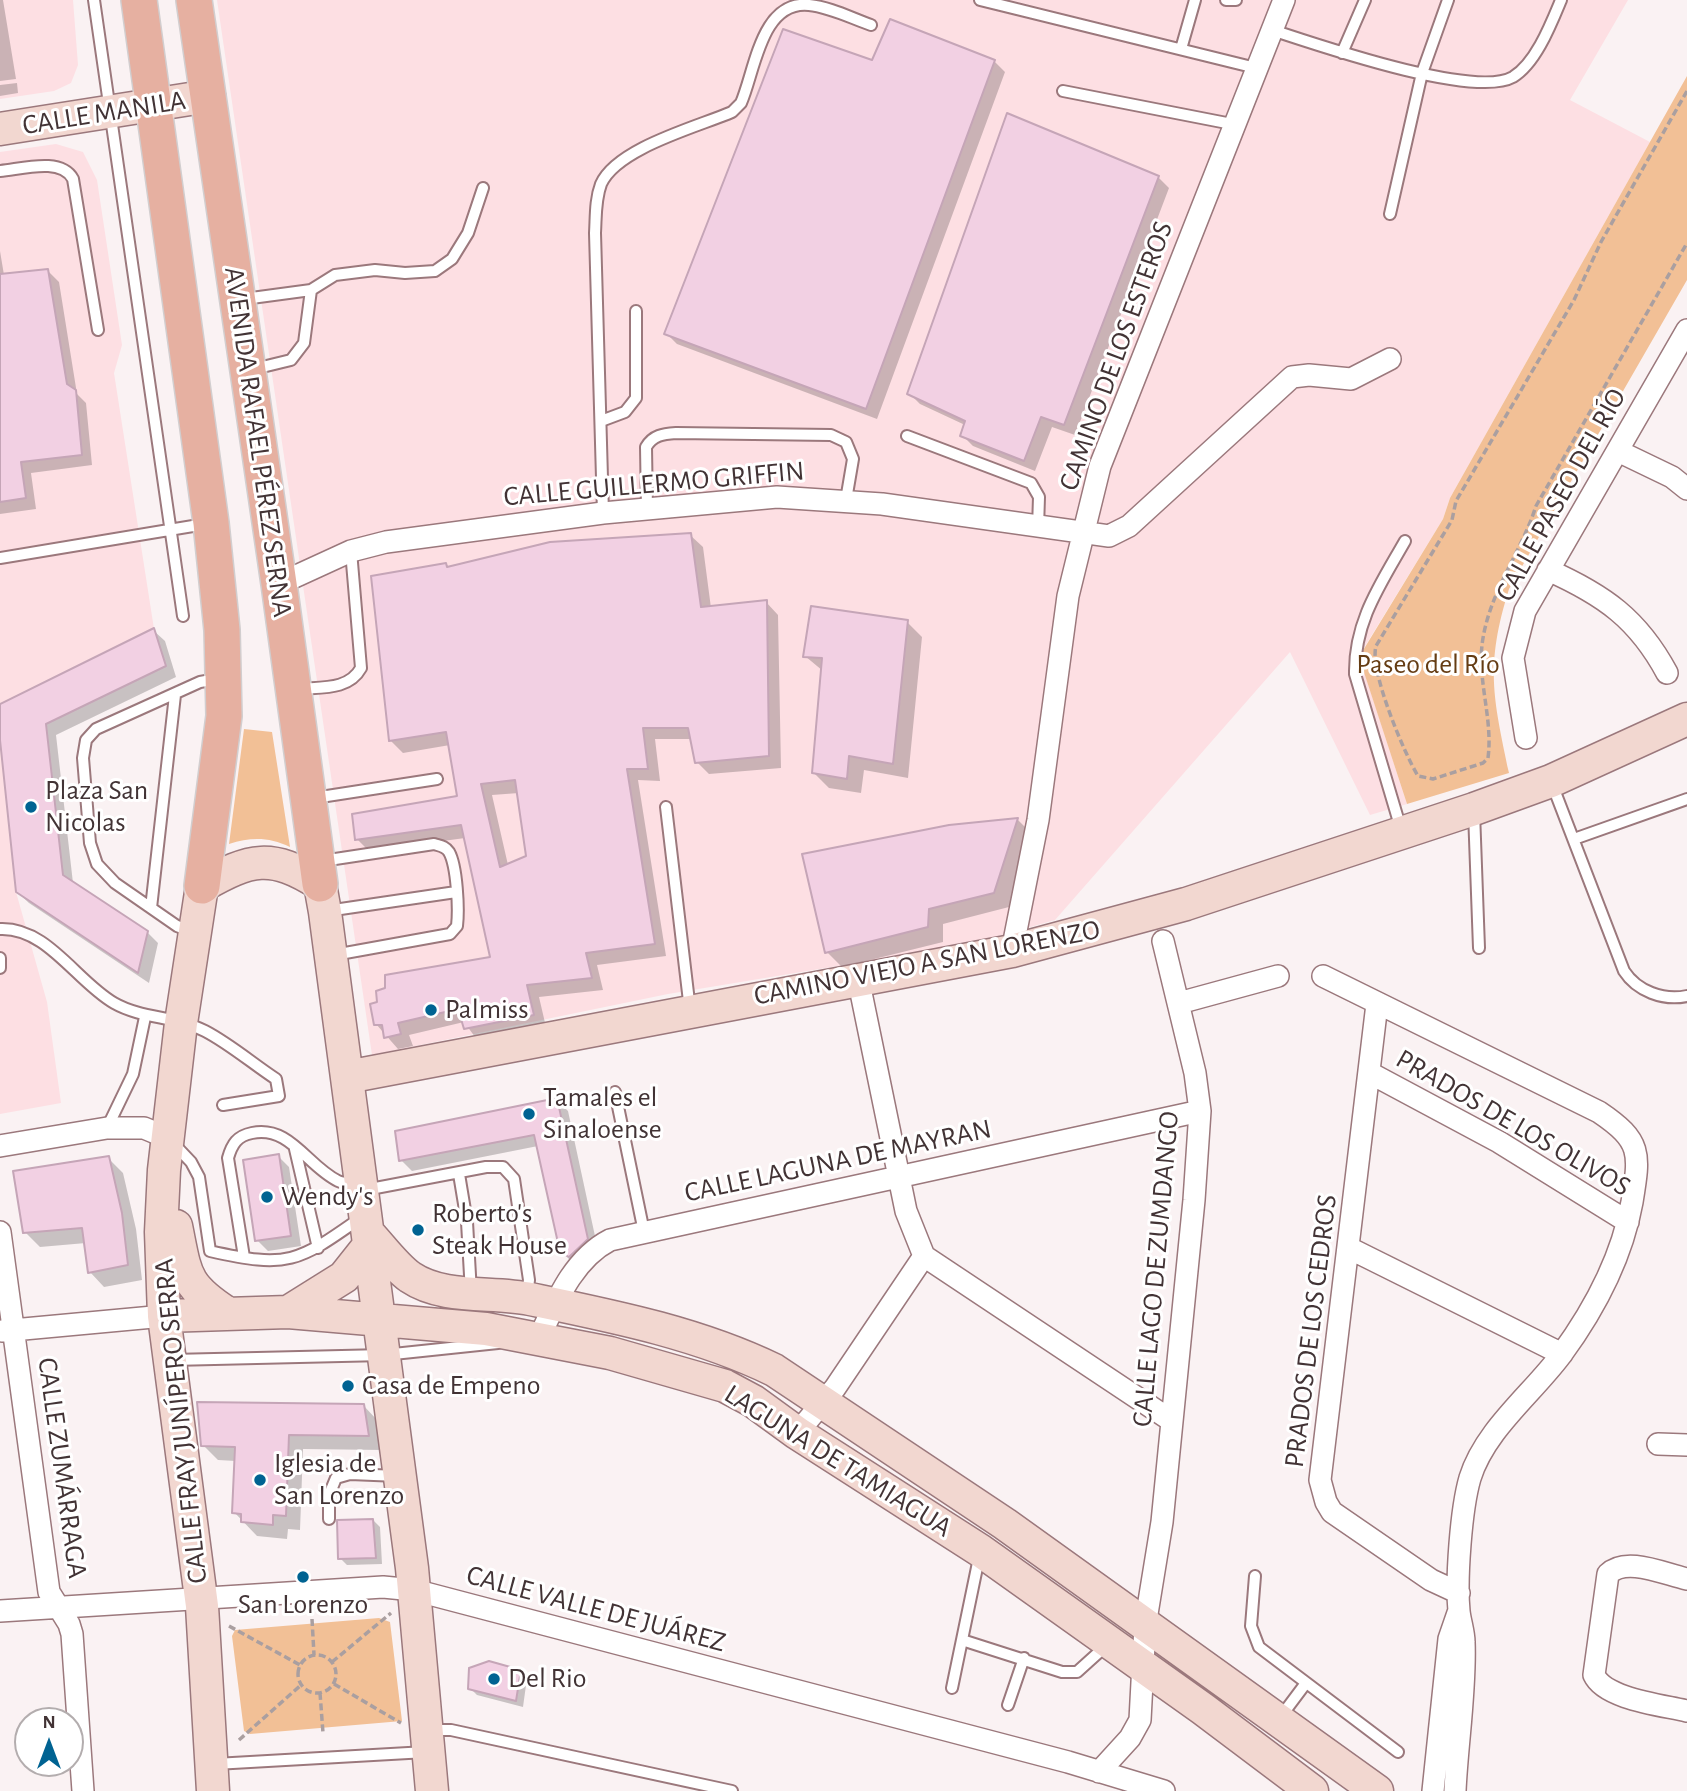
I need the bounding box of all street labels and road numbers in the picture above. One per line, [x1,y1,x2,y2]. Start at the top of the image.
street label: CALLE MANILA [20,84,188,142]
street label: CAMINO DE LOS ESTEROS [1052,217,1180,495]
street label: AVENIDA RAFAEL PÉREZ SERNA [217,265,299,619]
street label: CALLE PASEO DEL RÍO [1489,383,1633,607]
street label: CALLE GUILLERMO GRIFFIN [502,454,806,514]
street label: CAMINO VIEJO A SAN LORENZO [751,913,1103,1013]
street label: PRADOS DE LOS OLIVOS [1390,1042,1636,1204]
street label: CALLE LAGO DE ZUMDANGO [1125,1110,1187,1428]
street label: CALLE LAGUNA DE MAYRAN [682,1112,994,1210]
street label: PRADOS DE LOS CEDROS [1278,1193,1344,1469]
street label: CALLE FRAY JUNÍPERO SERRA [147,1257,215,1585]
street label: CALLE ZUMÁRRAGA [30,1355,94,1581]
street label: LAGUNA DE TAMIAGUA [718,1377,958,1545]
street label: CALLE VALLE DE JUÁREZ [463,1558,729,1660]

